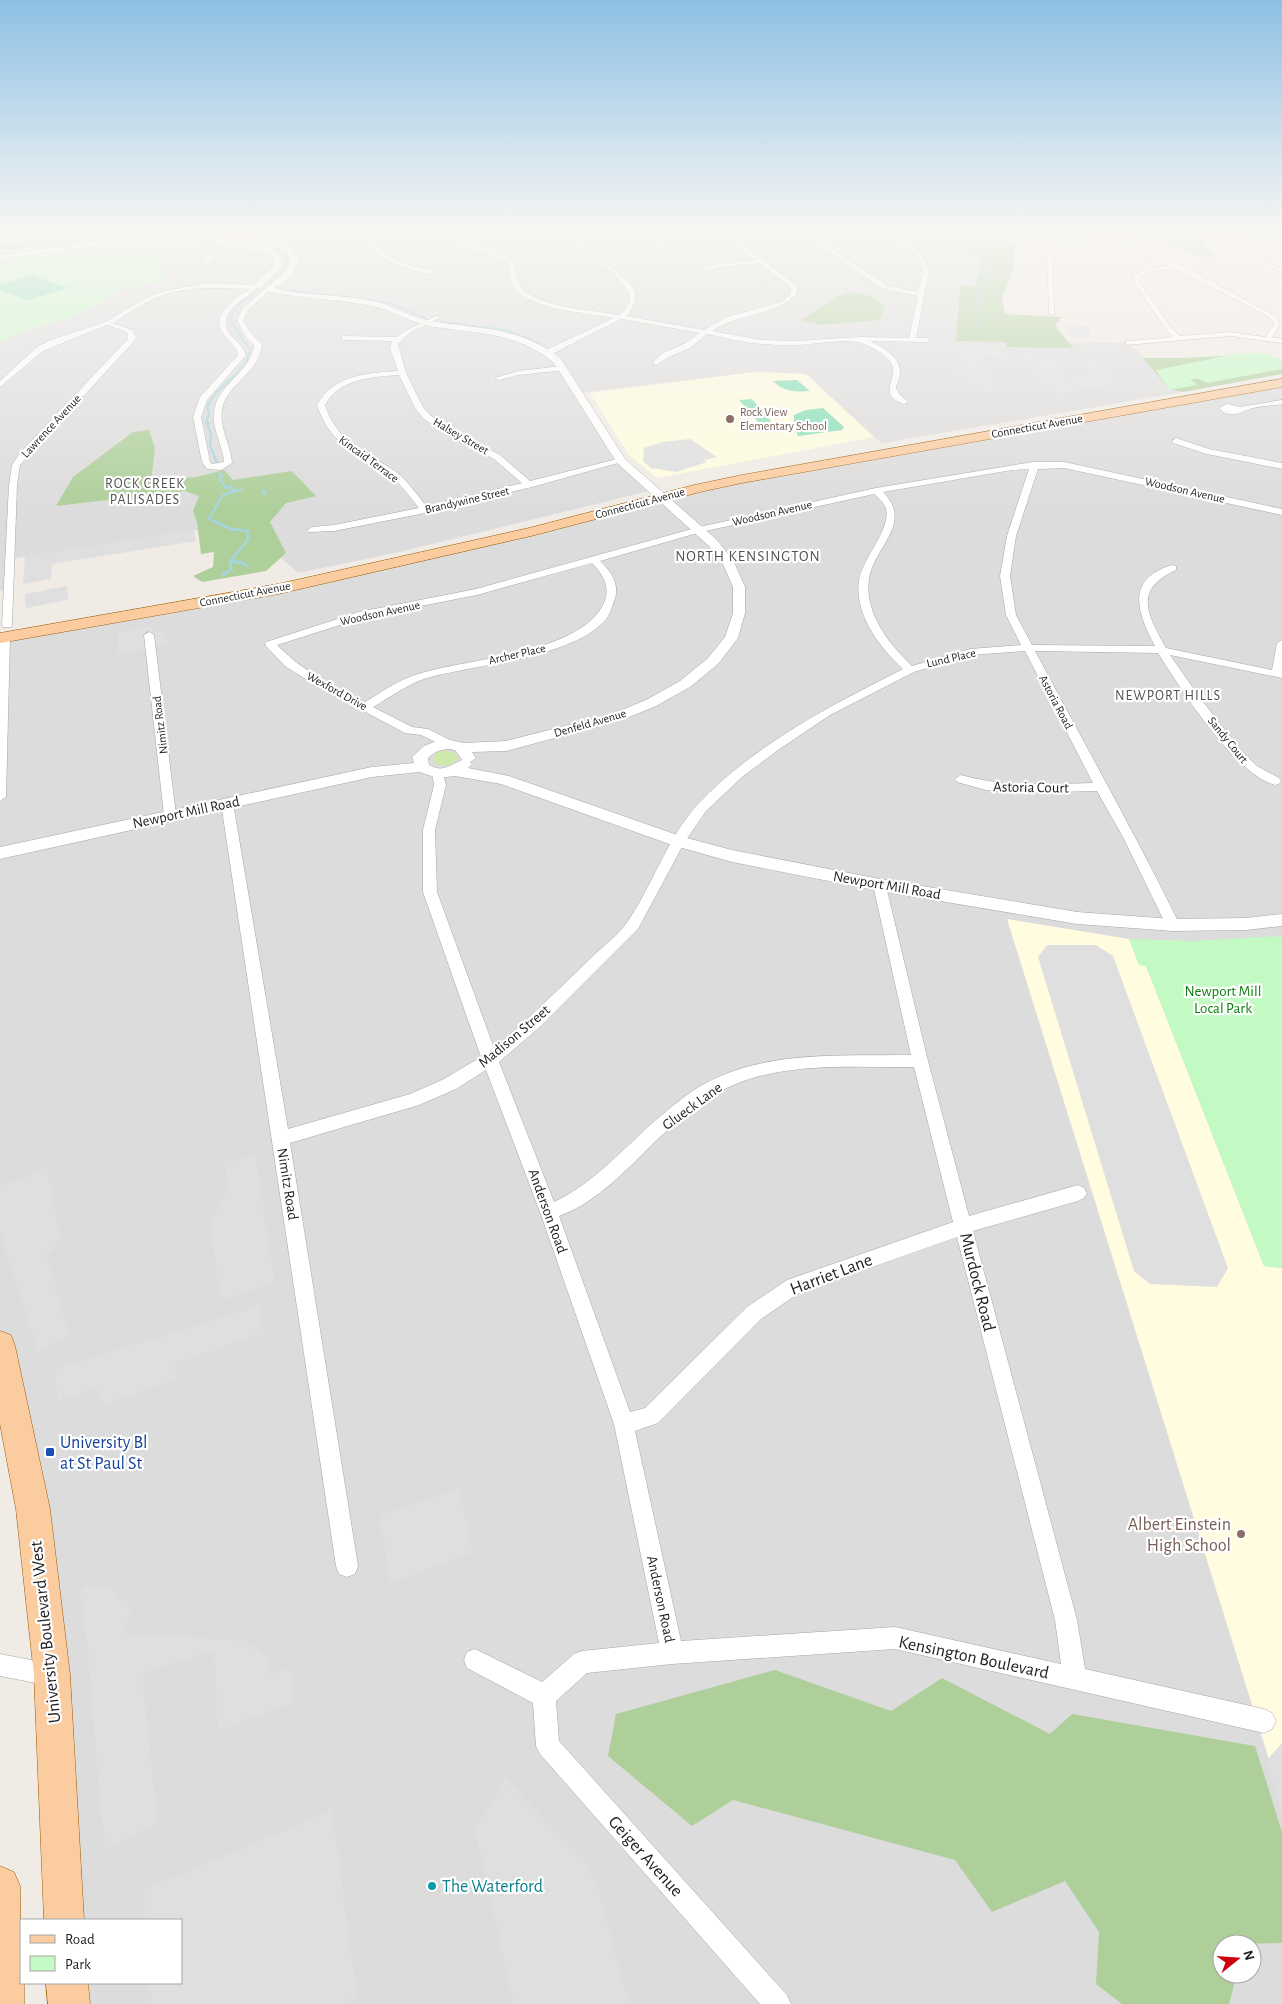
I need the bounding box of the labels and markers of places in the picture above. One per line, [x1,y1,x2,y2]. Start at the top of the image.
place label: Rock View Elementary School [740,406,827,433]
marker: Rock View Elementary School [724,413,736,425]
place label: University Bl at St Paul St [60,1434,148,1473]
marker: University Bl at St Paul St [44,1446,56,1458]
place label: Albert Einstein High School [1128,1516,1231,1555]
marker: Albert Einstein High School [1235,1528,1247,1540]
place label: The Waterford [442,1878,543,1896]
marker: The Waterford [426,1880,438,1892]

